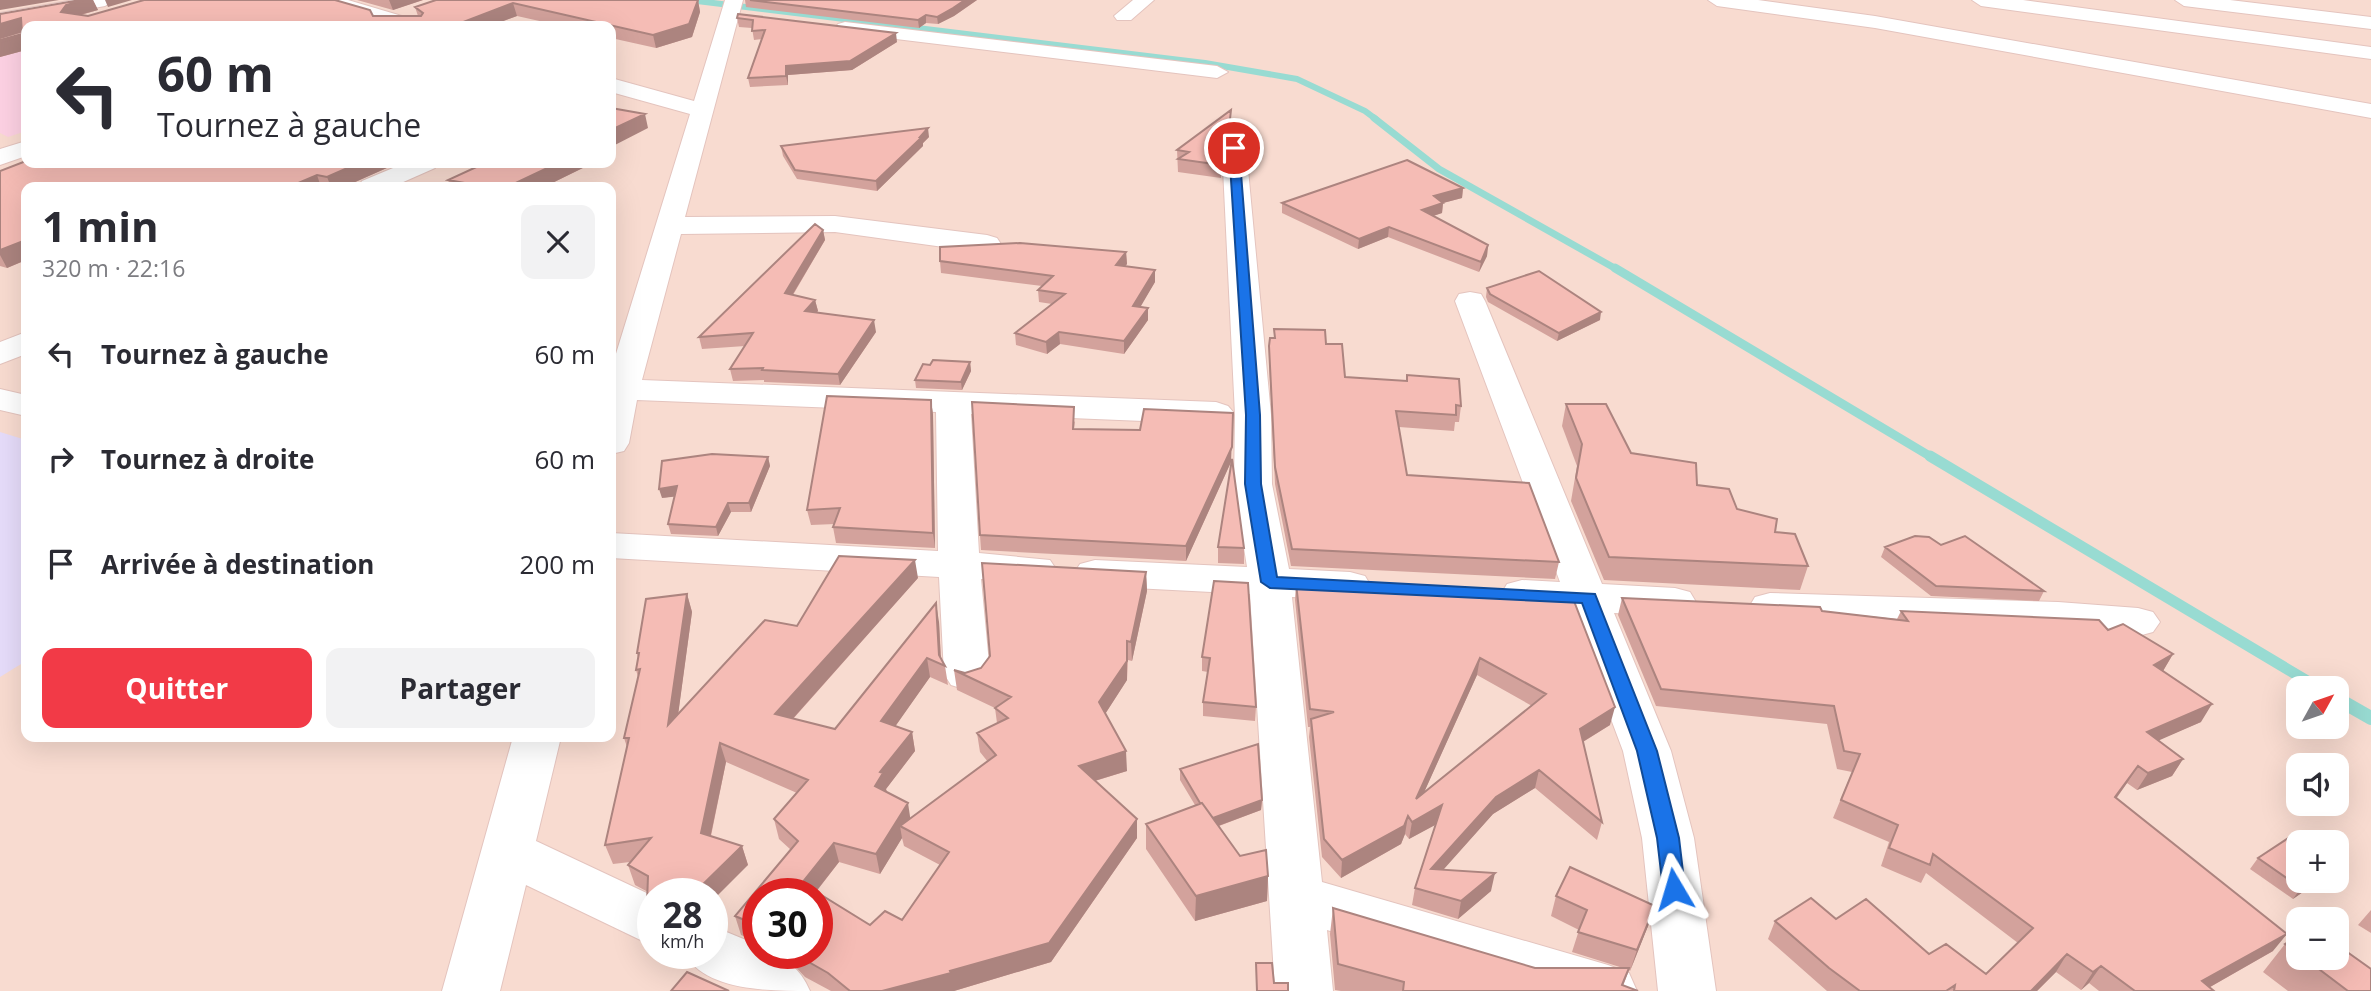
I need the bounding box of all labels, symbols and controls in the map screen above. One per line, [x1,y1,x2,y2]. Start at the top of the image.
text: 60 m [157,40,274,106]
icon: left [42,49,133,140]
text: Tournez à gauche [157,103,421,146]
pin [1204,118,1264,178]
icon: arrive [1215,129,1253,167]
text: 1 min [42,197,159,254]
button: close [521,205,595,279]
text: 320 m · 22:16 [42,252,185,284]
icon: left [42,335,80,373]
text: Tournez à gauche [101,336,329,372]
text: 60 m [534,336,595,372]
icon: right [42,440,80,478]
text: Tournez à droite [101,441,314,477]
text: 60 m [534,441,595,477]
icon: arrive [42,545,80,583]
text: Arrivée à destination [101,546,374,582]
text: 200 m [520,546,595,582]
button: Quitter [42,648,312,728]
button: Partager [326,648,595,728]
north arrow [2286,676,2348,738]
map controls [2286,676,2349,970]
button: sound [2286,753,2349,816]
button: + [2286,830,2349,893]
position arrow [1637,852,1711,926]
speed limit sign: 30 [742,878,833,969]
text: 28 [662,891,703,938]
button: − [2286,907,2349,970]
text: km/h [661,929,704,953]

